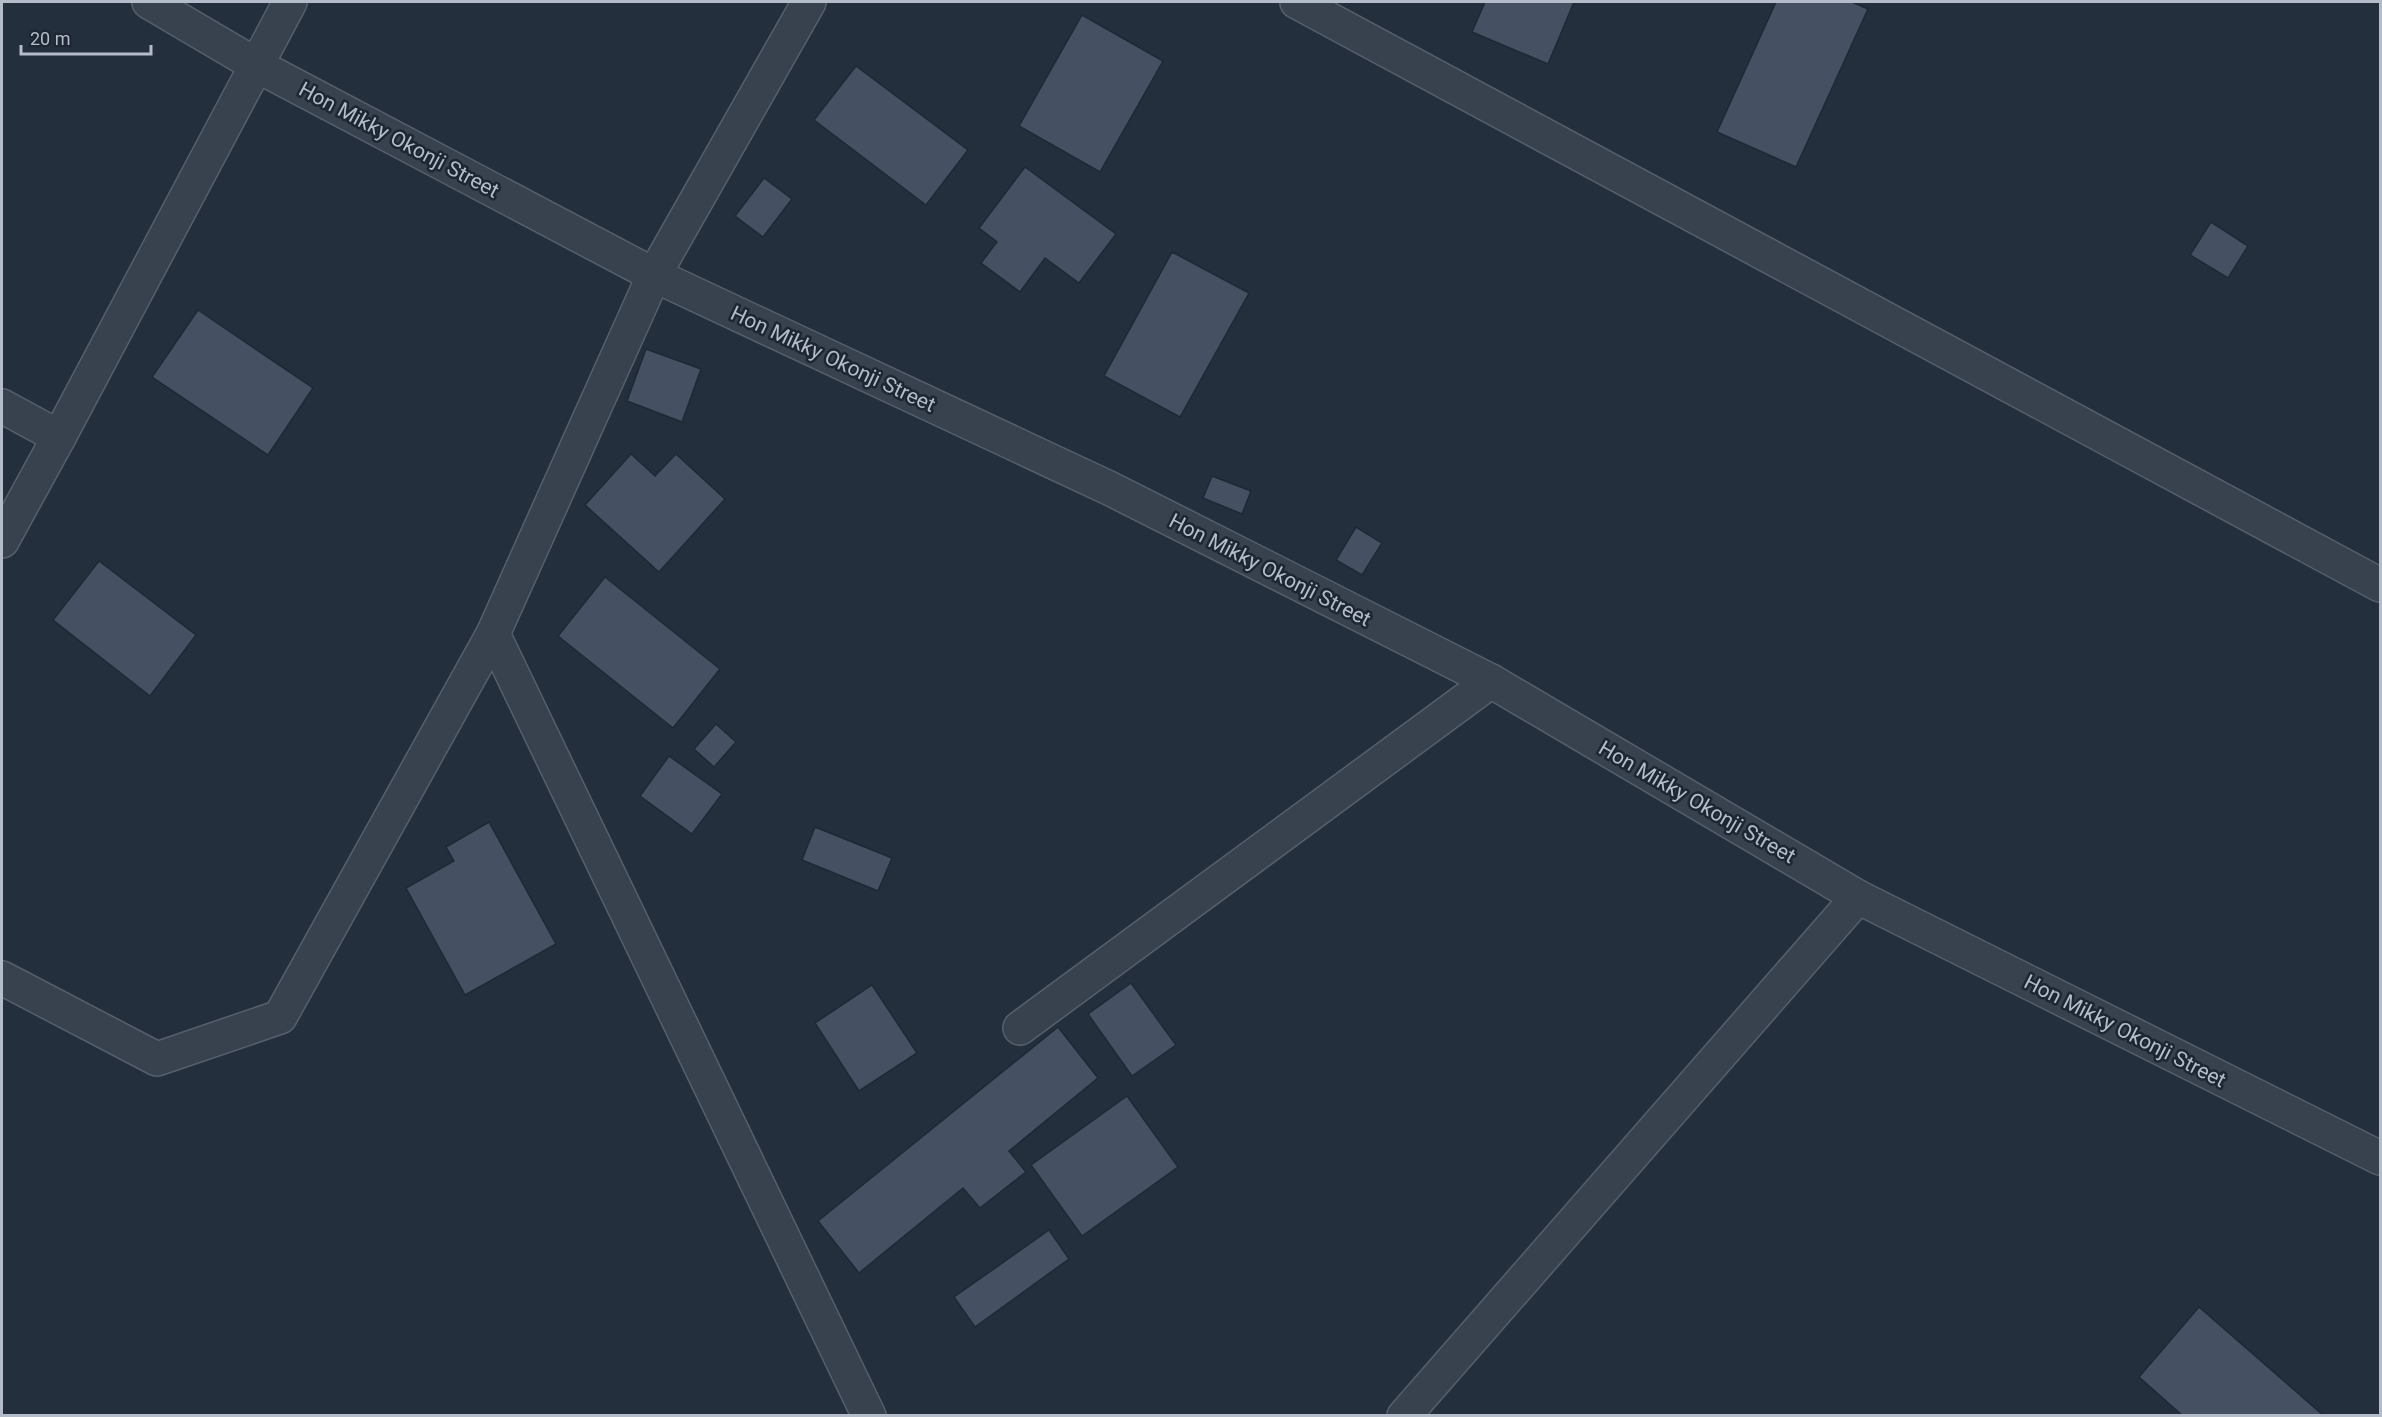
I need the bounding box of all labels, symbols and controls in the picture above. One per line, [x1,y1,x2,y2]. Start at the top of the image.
scale bar [21,18,152,56]
text: 20 m [30,28,70,49]
street label: Hon Mikky Okonji Street [295,77,503,203]
street label: Hon Mikky Okonji Street [727,301,939,417]
street label: Hon Mikky Okonji Street [1165,509,1375,631]
street label: Hon Mikky Okonji Street [1594,736,1800,868]
street label: Hon Mikky Okonji Street [2020,970,2230,1092]

